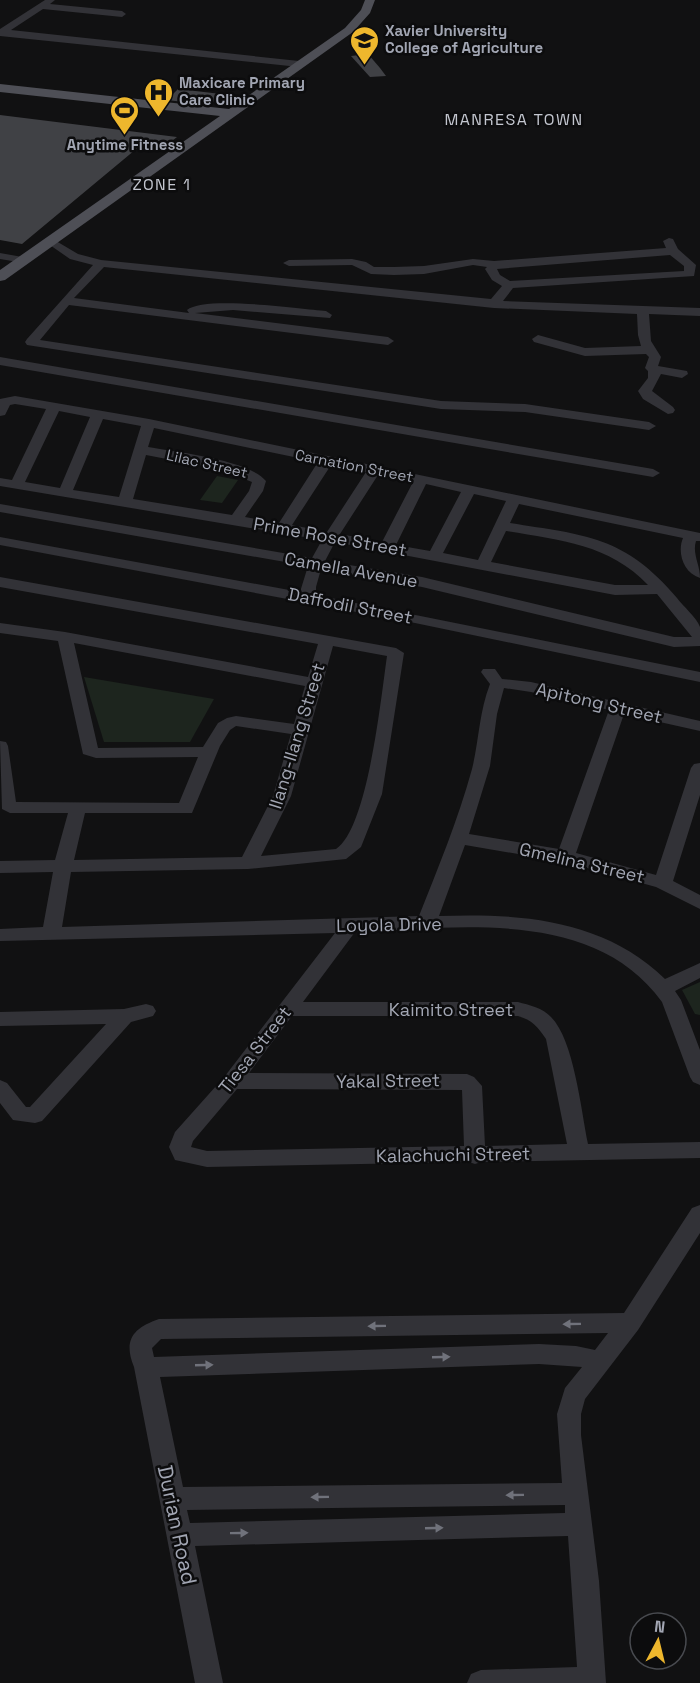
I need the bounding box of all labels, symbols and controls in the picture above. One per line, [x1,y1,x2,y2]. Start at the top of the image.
place label: Xavier University College of Agriculture [385,21,543,57]
school or university icon: Xavier University College of Agriculture [348,24,380,66]
place label: Maxicare Primary Care Clinic [179,73,305,109]
hospital icon: Maxicare Primary Care Clinic [142,76,174,118]
sports icon: Anytime Fitness [109,94,141,136]
district label: MANRESA TOWN [444,109,584,130]
place label: Anytime Fitness [67,135,183,154]
district label: ZONE 1 [132,174,192,195]
street label: Lilac Street [165,445,250,482]
street label: Carnation Street [293,445,415,486]
street label: Prime Rose Street [252,512,408,561]
street label: Camella Avenue [283,546,420,593]
street label: Daffodil Street [286,582,414,629]
street label: Ilang-Ilang Street [263,660,330,812]
street label: Apitong Street [534,677,664,728]
street label: Gmelina Street [517,837,647,888]
street label: Loyola Drive [336,912,442,937]
street label: Kaimito Street [389,998,513,1021]
street label: Tiesa Street [213,1001,296,1098]
street label: Yakal Street [336,1068,440,1093]
street label: Kalachuchi Street [376,1142,530,1167]
one-way arrow [562,1319,581,1329]
one-way arrow [367,1321,386,1331]
one-way arrow [431,1353,450,1362]
one-way arrow [195,1360,214,1369]
street label: Durian Road [152,1463,203,1587]
one-way arrow [506,1490,525,1500]
one-way arrow [311,1492,330,1502]
one-way arrow [424,1524,443,1533]
one-way arrow [229,1529,248,1538]
north arrow [628,1611,688,1671]
text: N [653,1616,666,1638]

